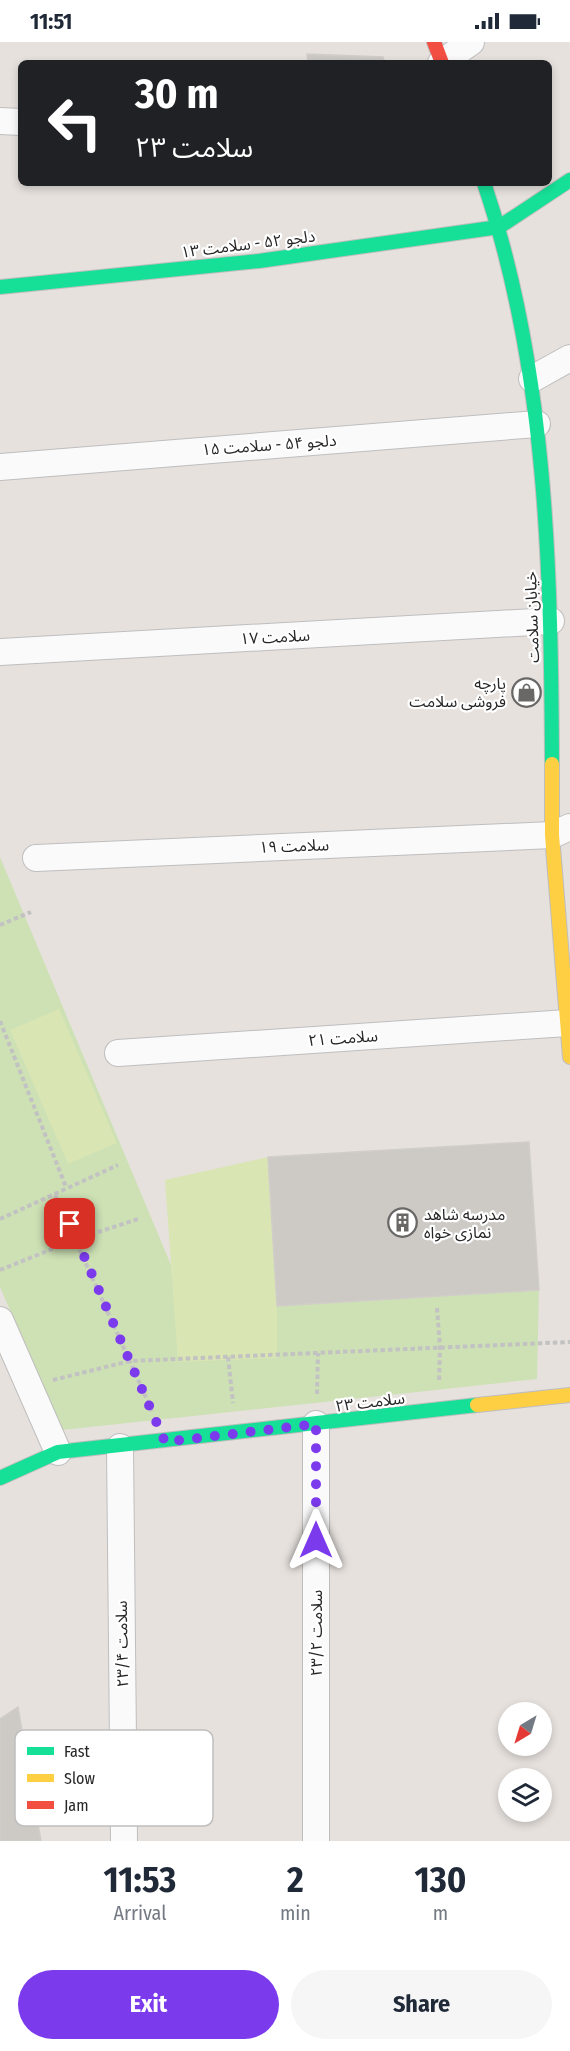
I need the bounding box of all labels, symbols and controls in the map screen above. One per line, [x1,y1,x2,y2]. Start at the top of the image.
text: 11:51 [30,8,72,35]
text: 30 m [135,69,219,119]
icon: left [36,84,114,162]
text: سلامت ۲۳ [135,132,253,164]
street label: دلجو ۵۲ - سلامت ۱۳ [180,226,316,262]
street label: دلجو ۵۴ - سلامت ۱۵ [201,431,337,459]
street label: خیابان سلامت [521,571,543,663]
street label: سلامت ۱۷ [240,626,310,648]
place label: پارچه فروشی سلامت [409,674,506,711]
shop icon: پارچه فروشی سلامت [511,676,543,708]
street label: سلامت ۱۹ [259,835,329,857]
street label: سلامت ۲۱ [307,1026,379,1050]
pin [44,1198,95,1249]
place label: مدرسه شاهد نمازی خواه [424,1205,505,1242]
icon: arrive [53,1207,86,1240]
building icon: مدرسه شاهد نمازی خواه [387,1207,419,1239]
street label: سلامت ۲۳ [334,1388,406,1416]
position arrow [284,1508,348,1572]
street label: سلامت ۲۳/۲ [307,1590,326,1676]
street label: سلامت ۲۳/۴ [112,1600,132,1688]
north arrow [498,1702,552,1756]
map controls [498,1702,552,1822]
legend [15,1730,213,1826]
text: Fast [64,1742,91,1761]
button: layers [498,1768,552,1822]
text: Slow [64,1769,95,1788]
text: Jam [64,1796,89,1815]
text: 11:53 [104,1858,176,1902]
text: 2 [287,1858,304,1902]
text: 130 [414,1858,466,1902]
text: Arrival [113,1901,166,1925]
text: min [280,1901,311,1925]
text: m [433,1901,448,1925]
button: Exit [18,1970,279,2039]
button: Share [291,1970,552,2039]

